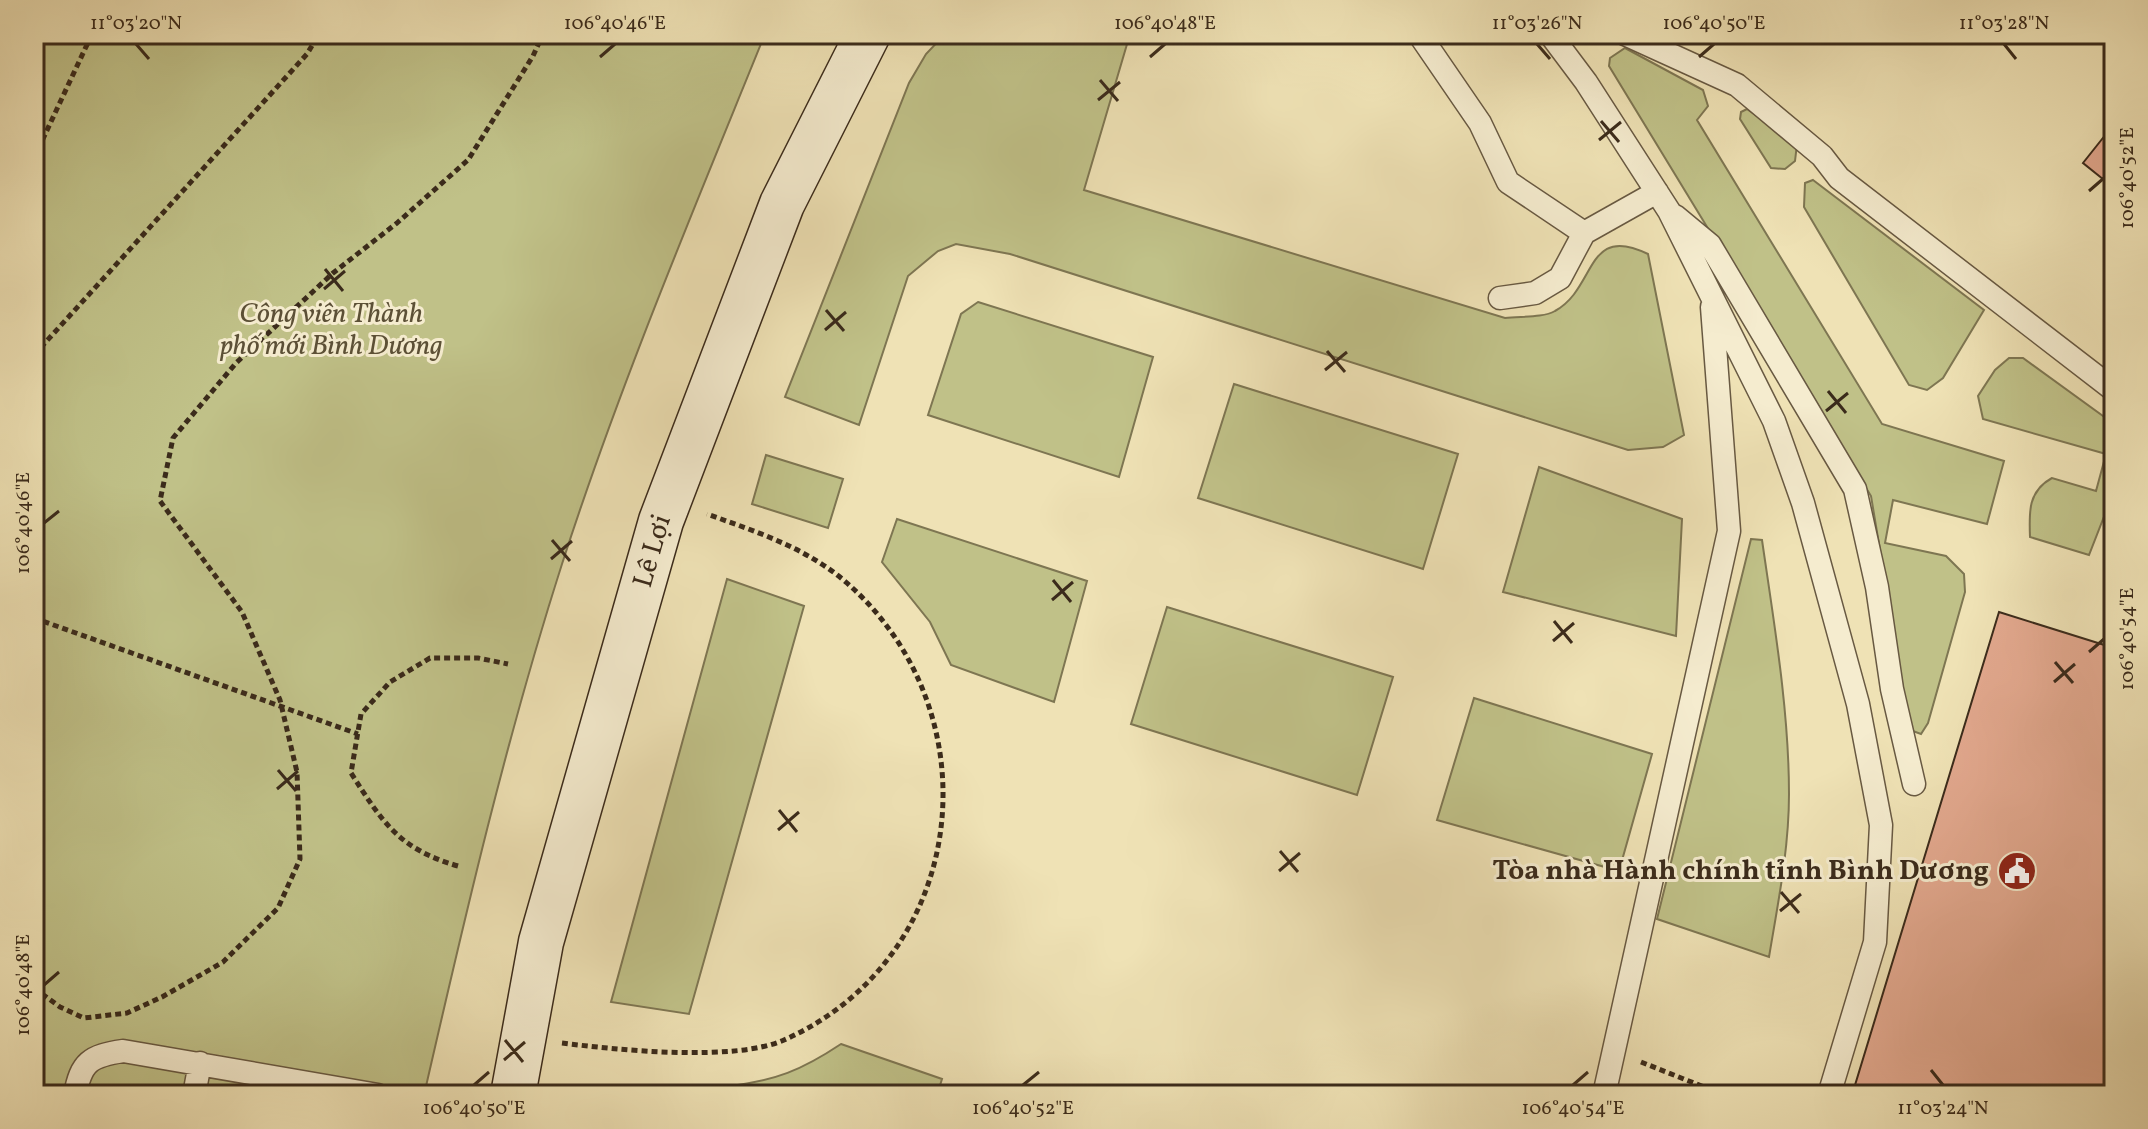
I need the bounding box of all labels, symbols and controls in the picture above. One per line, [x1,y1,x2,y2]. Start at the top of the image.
text: 11°03'20"N [90,10,182,38]
text: 106°40'46"E [564,10,666,38]
text: 106°40'48"E [1114,10,1216,38]
text: 11°03'26"N [1492,10,1582,38]
text: 106°40'50"E [1663,10,1765,38]
text: 11°03'28"N [1959,10,2050,38]
text: 106°40'52"E [2114,127,2142,229]
park label: Công viên Thành phố mới Bình Dương [220,295,442,366]
text: 106°40'46"E [10,472,38,574]
street label: Lê Lợi [623,509,681,592]
text: 106°40'54"E [2114,588,2142,691]
public building icon: Tòa nhà Hành chính tỉnh Bình Dương [1996,850,2038,892]
place label: Tòa nhà Hành chính tỉnh Bình Dương [1492,852,1989,891]
text: 106°40'48"E [10,934,38,1036]
text: 106°40'50"E [423,1095,525,1123]
text: 106°40'52"E [972,1095,1074,1123]
text: 106°40'54"E [1522,1095,1625,1123]
text: 11°03'24"N [1897,1095,1989,1123]

